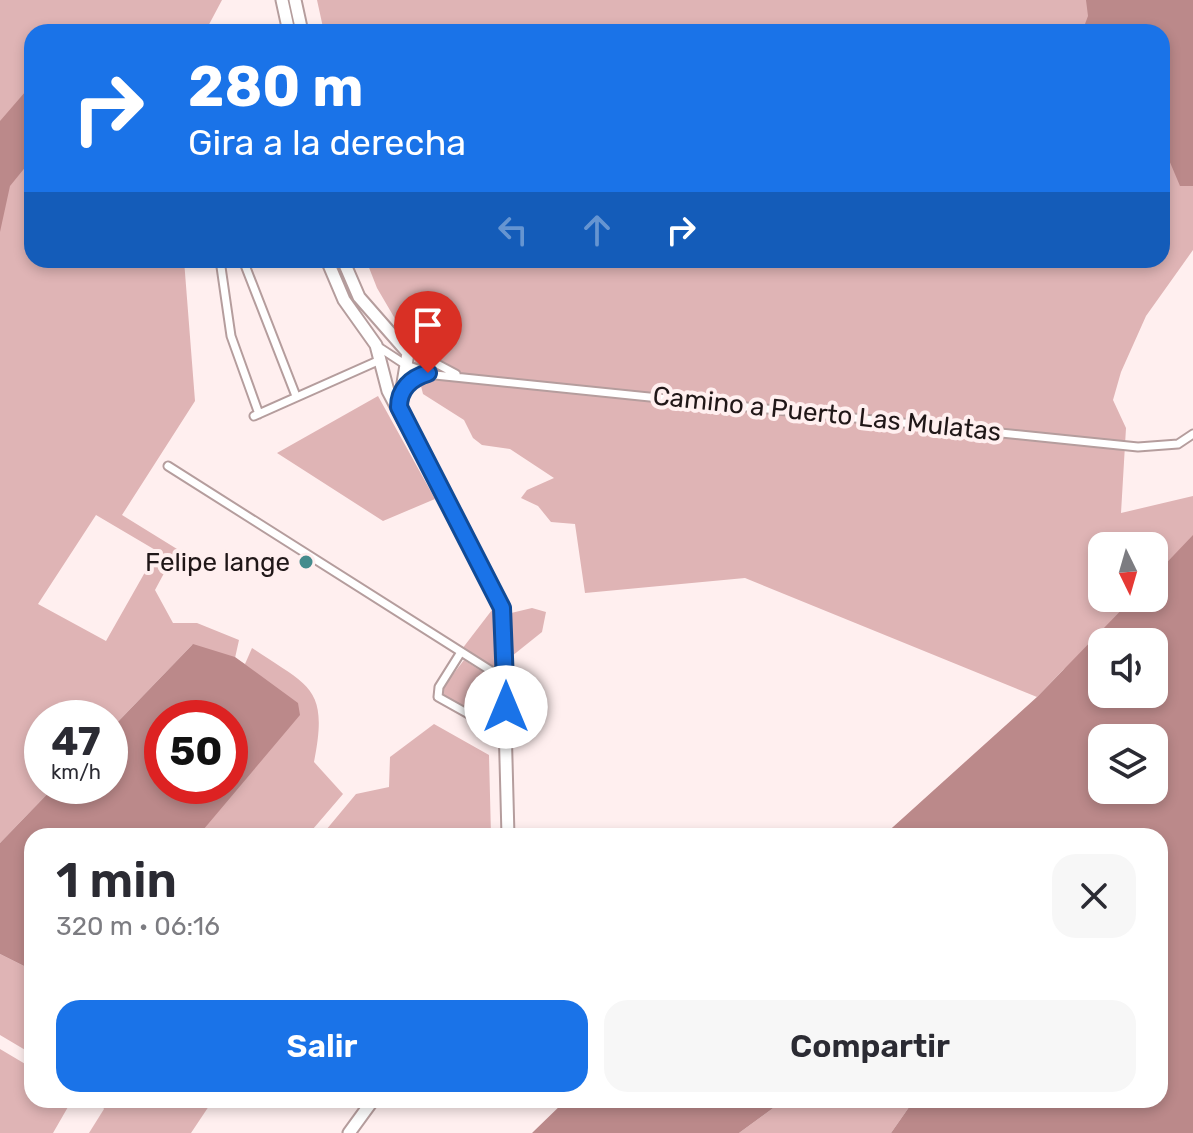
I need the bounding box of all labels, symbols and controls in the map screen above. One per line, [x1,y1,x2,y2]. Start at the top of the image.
text: 280 m [188,54,364,120]
icon: right [56,56,160,160]
text: Gira a la derecha [188,121,466,164]
icon: left [491,208,535,252]
icon: ahead [575,208,619,252]
icon: right [659,208,703,252]
pin [394,291,462,373]
icon: arrive [406,303,450,347]
street label: Camino a Puerto Las Mulatas [651,380,1003,448]
north arrow [1088,532,1168,612]
map controls [1088,532,1168,804]
place label: Felipe lange [145,547,290,578]
marker: Felipe lange [297,553,315,571]
button: sound [1088,628,1168,708]
position arrow [464,665,548,749]
speed limit sign: 50 [144,700,248,804]
text: 47 [51,718,101,765]
button: layers [1088,724,1168,804]
text: km/h [51,760,101,784]
text: 1 min [56,852,177,909]
button: close [1052,854,1136,938]
text: 320 m · 06:16 [56,911,220,942]
button: Salir [56,1000,588,1092]
button: Compartir [604,1000,1136,1092]

